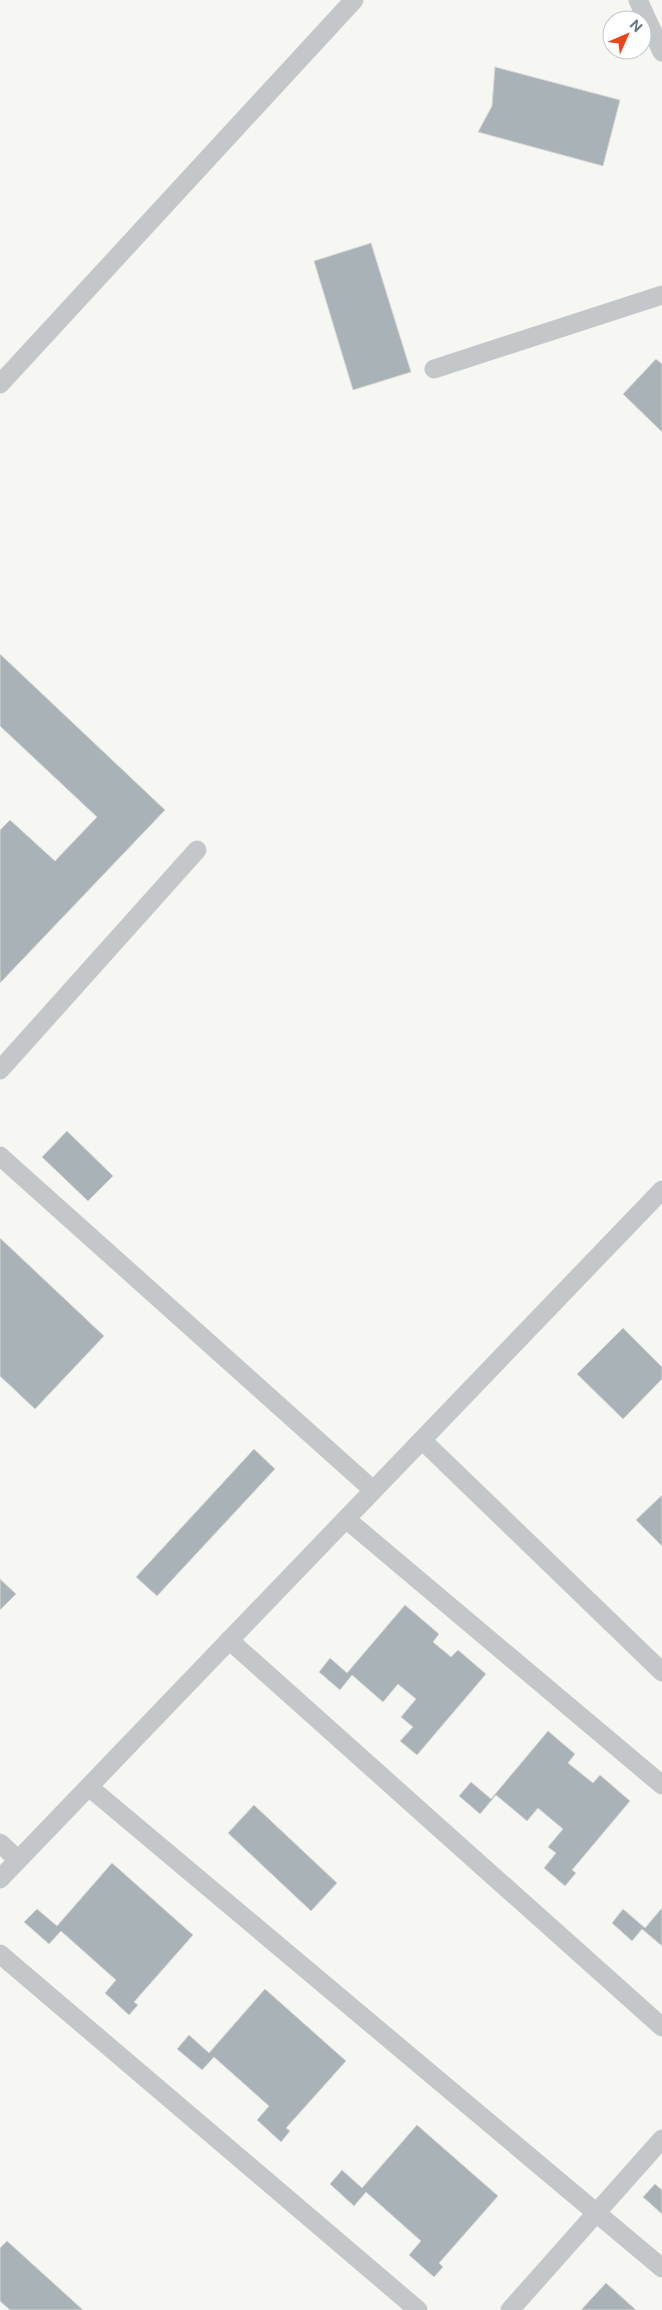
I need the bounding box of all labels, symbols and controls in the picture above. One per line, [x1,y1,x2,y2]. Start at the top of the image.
north arrow [602,10,652,60]
text: N [627,16,646,35]

